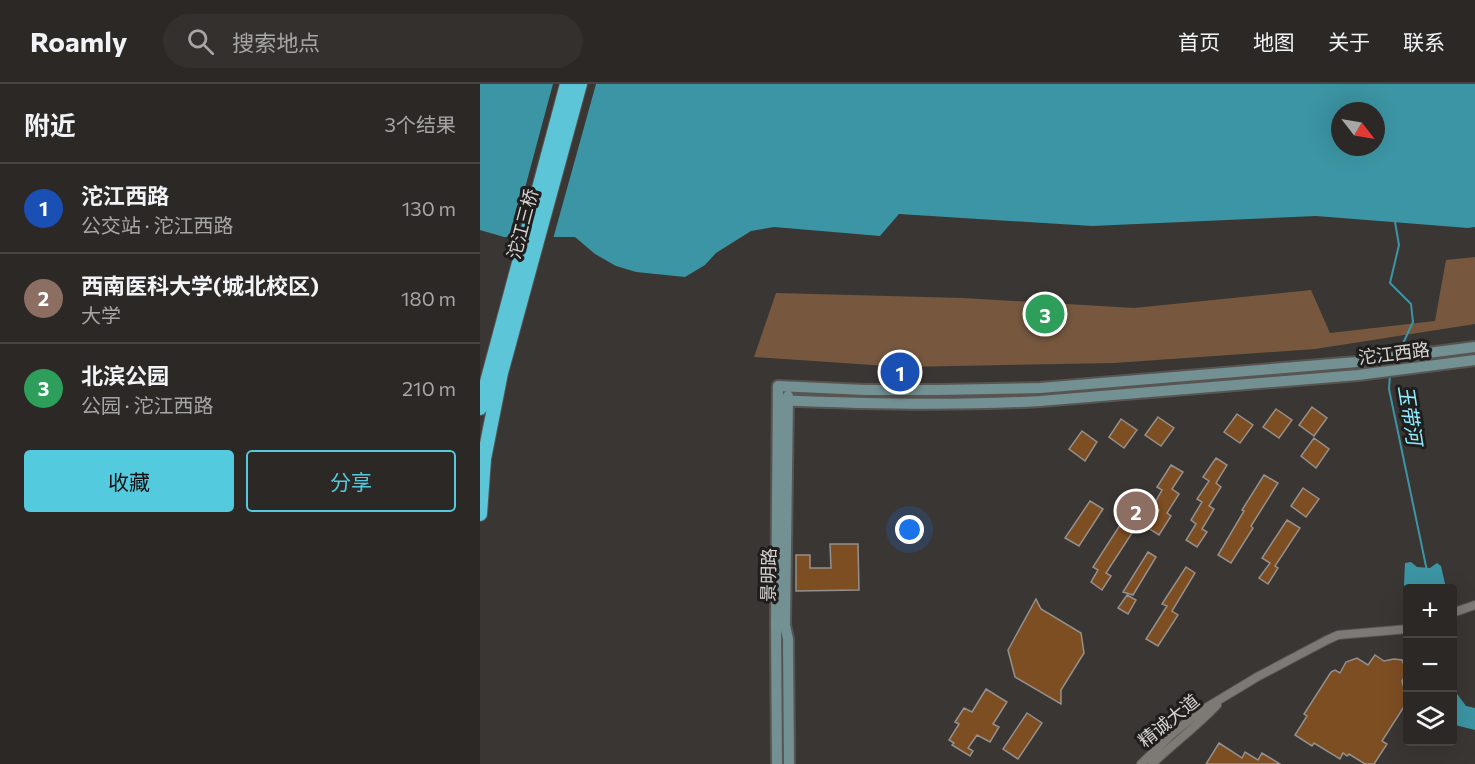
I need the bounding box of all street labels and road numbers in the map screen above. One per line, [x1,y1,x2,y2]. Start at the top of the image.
street label: 沱江三桥 [502,186,542,261]
street label: 沱江西路 [1357,338,1431,368]
street label: 景明路 [757,548,779,602]
street label: 精诚大道 [1133,689,1203,751]

